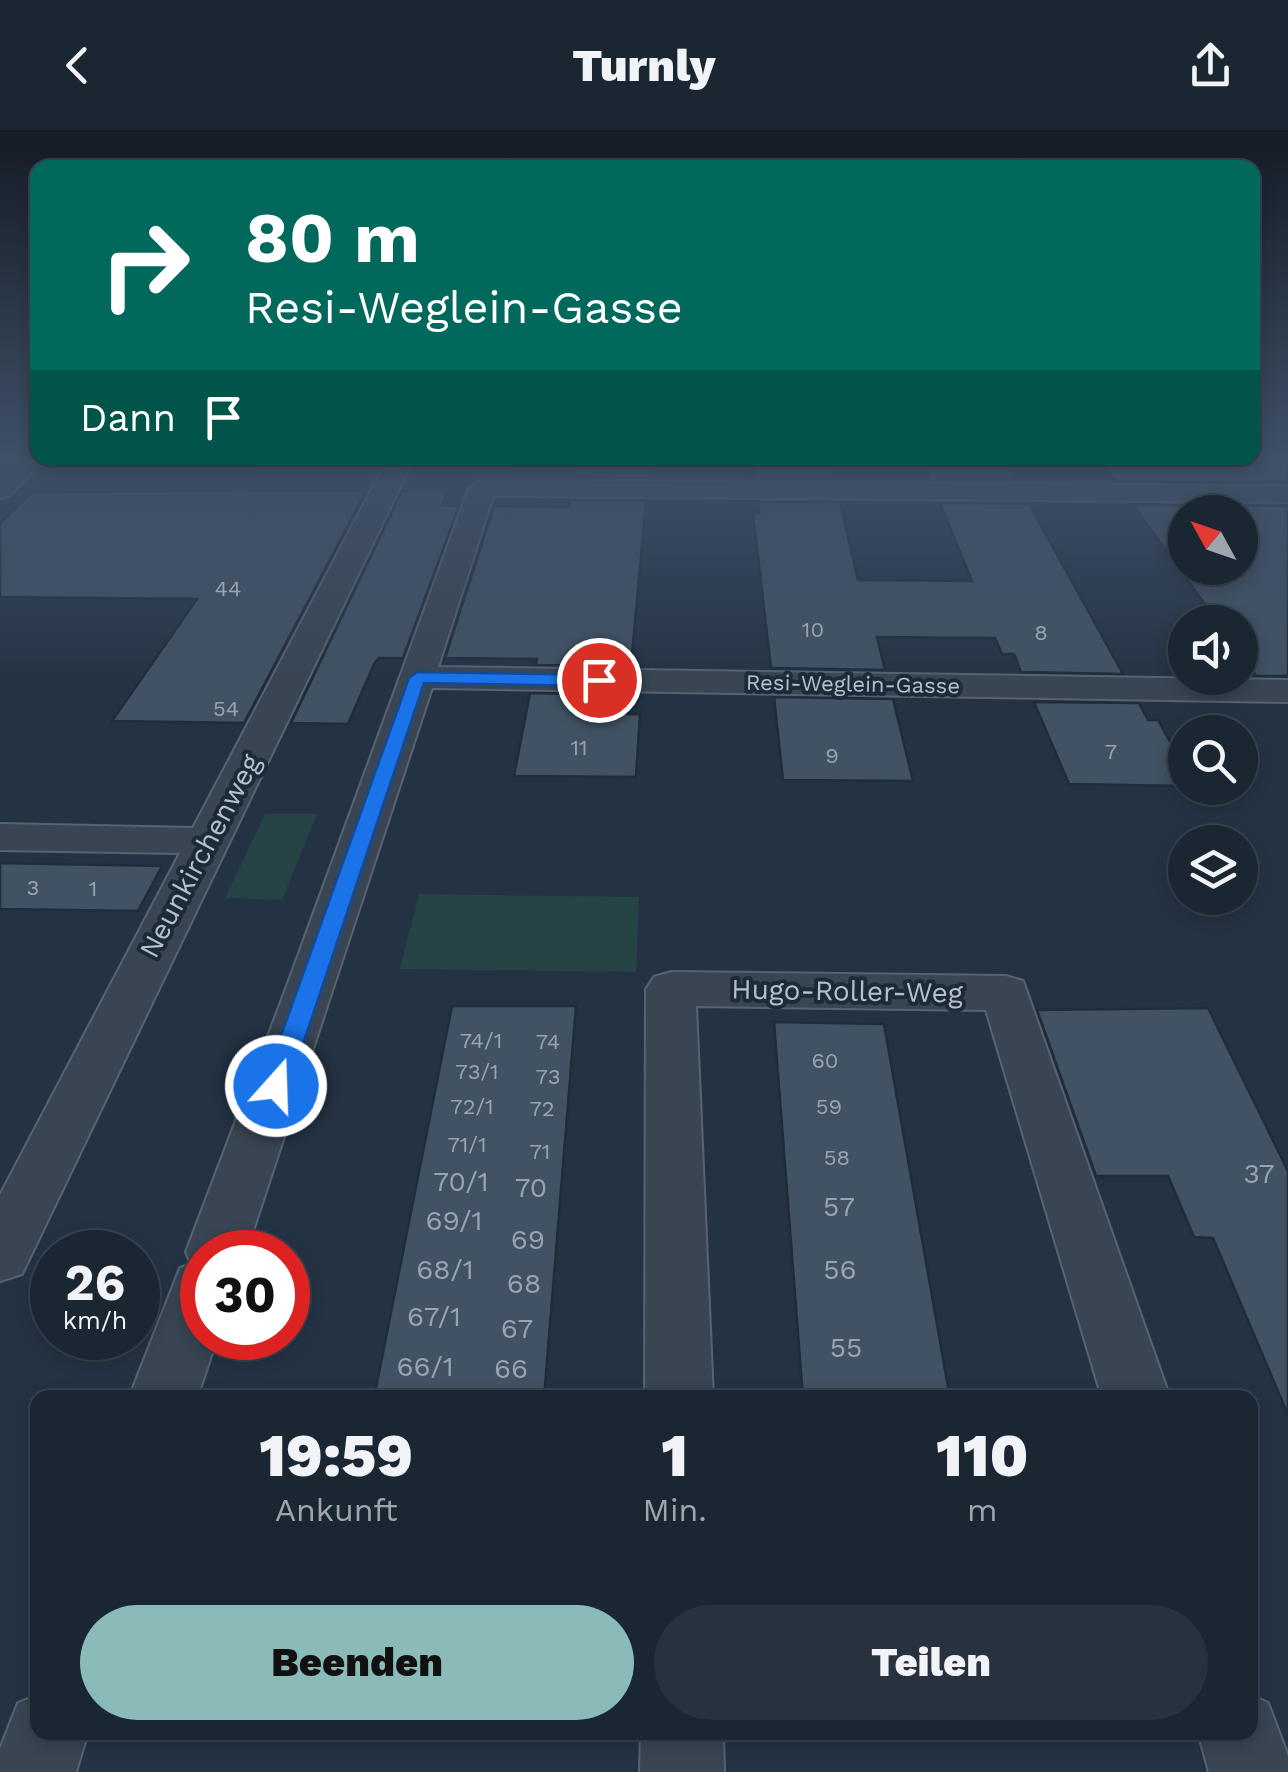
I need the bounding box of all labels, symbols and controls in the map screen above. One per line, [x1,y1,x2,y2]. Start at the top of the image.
icon: back [50,38,105,93]
icon: share [1183,38,1238,93]
text: Turnly [572,39,716,92]
text: 80 m [245,197,420,279]
icon: right [80,200,210,330]
text: Resi-Weglein-Gasse [245,281,683,334]
icon: arrive [196,390,251,445]
text: Dann [80,396,176,440]
north arrow [1168,495,1258,585]
map controls [1168,495,1258,915]
house number: 44 [215,576,241,601]
button: sound [1168,605,1258,695]
house number: 10 [802,617,824,642]
house number: 8 [1034,620,1048,645]
pin [557,638,642,723]
icon: arrive [572,653,627,708]
street label: Resi-Weglein-Gasse [746,670,960,698]
house number: 54 [213,696,239,721]
button: search [1168,715,1258,805]
house number: 11 [570,735,588,760]
house number: 7 [1105,739,1117,764]
house number: 9 [825,743,839,768]
street label: Neunkirchenweg [132,749,268,963]
button: layers [1168,825,1258,915]
house number: 3 [27,875,39,900]
house number: 1 [89,876,97,901]
street label: Hugo-Roller-Weg [731,972,963,1010]
house number: 74/1 [460,1028,502,1053]
house number: 74 [536,1029,560,1054]
position arrow [224,1034,328,1138]
house number: 60 [811,1048,839,1073]
house number: 73/1 [455,1059,499,1084]
house number: 73 [535,1064,561,1089]
house number: 72/1 [450,1094,494,1119]
house number: 59 [816,1094,842,1119]
house number: 72 [529,1096,555,1121]
house number: 71/1 [447,1132,487,1157]
house number: 71 [530,1139,550,1164]
house number: 58 [824,1145,850,1170]
house number: 37 [1244,1157,1274,1190]
house number: 70/1 [433,1165,489,1198]
house number: 70 [515,1171,547,1204]
house number: 57 [823,1190,855,1223]
house number: 69/1 [425,1204,483,1237]
house number: 69 [511,1223,545,1256]
speed limit sign: 30 [180,1230,310,1360]
text: 26 [65,1253,125,1312]
house number: 68/1 [416,1253,474,1286]
house number: 56 [823,1253,857,1286]
house number: 68 [507,1267,541,1300]
house number: 67/1 [407,1300,461,1333]
text: km/h [63,1306,127,1335]
house number: 67 [501,1312,533,1345]
house number: 55 [830,1331,862,1364]
house number: 66/1 [396,1350,454,1383]
house number: 66 [494,1352,528,1385]
text: 19:59 [259,1420,413,1491]
text: 1 [661,1420,688,1491]
text: 110 [936,1420,1029,1491]
text: Ankunft [275,1491,398,1529]
text: Min. [643,1491,707,1529]
text: m [967,1491,998,1529]
button: Beenden [80,1605,634,1720]
button: Teilen [654,1605,1208,1720]

